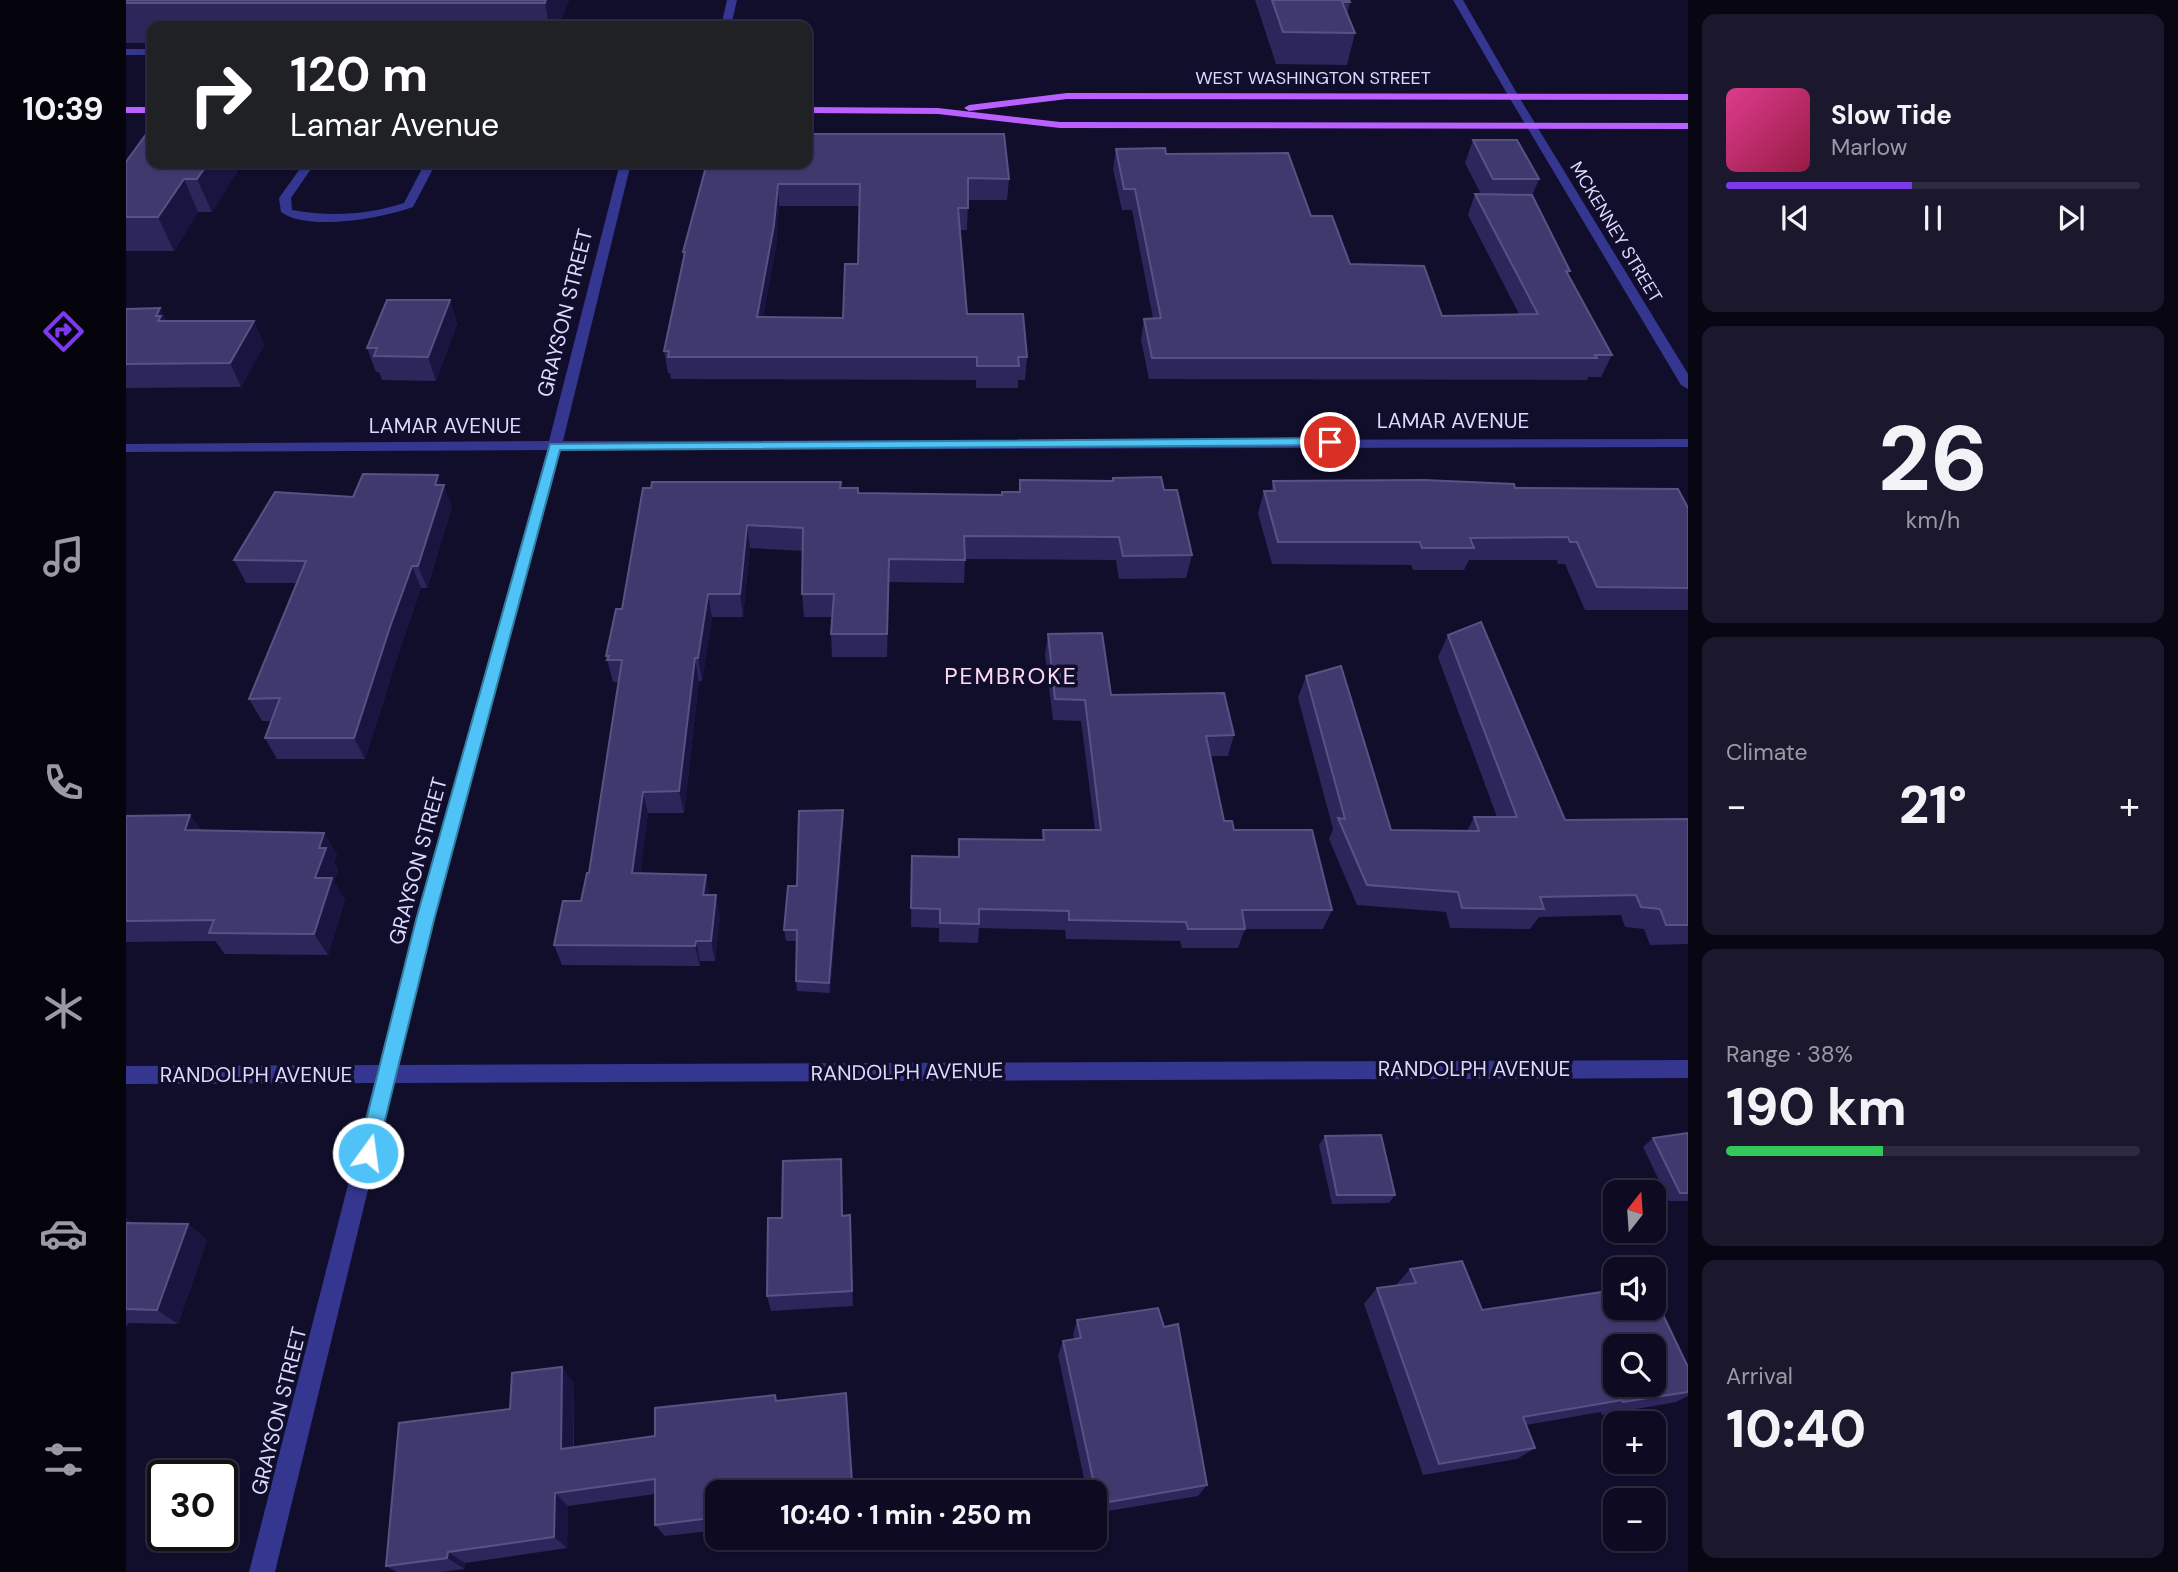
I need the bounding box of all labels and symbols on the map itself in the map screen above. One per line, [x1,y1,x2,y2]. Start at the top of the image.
street label: WEST WASHINGTON STREET [1195,66,1431,90]
street label: MCKENNEY STREET [1564,157,1668,307]
street label: GRAYSON STREET [531,226,599,400]
street label: LAMAR AVENUE [1377,407,1529,435]
street label: LAMAR AVENUE [369,412,521,440]
pin [1300,412,1360,472]
district label: PEMBROKE [944,661,1078,691]
street label: GRAYSON STREET [382,774,454,948]
street label: RANDOLPH AVENUE [1378,1055,1570,1083]
street label: RANDOLPH AVENUE [810,1056,1004,1088]
street label: RANDOLPH AVENUE [160,1061,352,1089]
position arrow [331,1116,405,1190]
north arrow [1603,1180,1666,1242]
street label: GRAYSON STREET [245,1324,313,1498]
speed limit sign: 30 [147,1460,238,1551]

